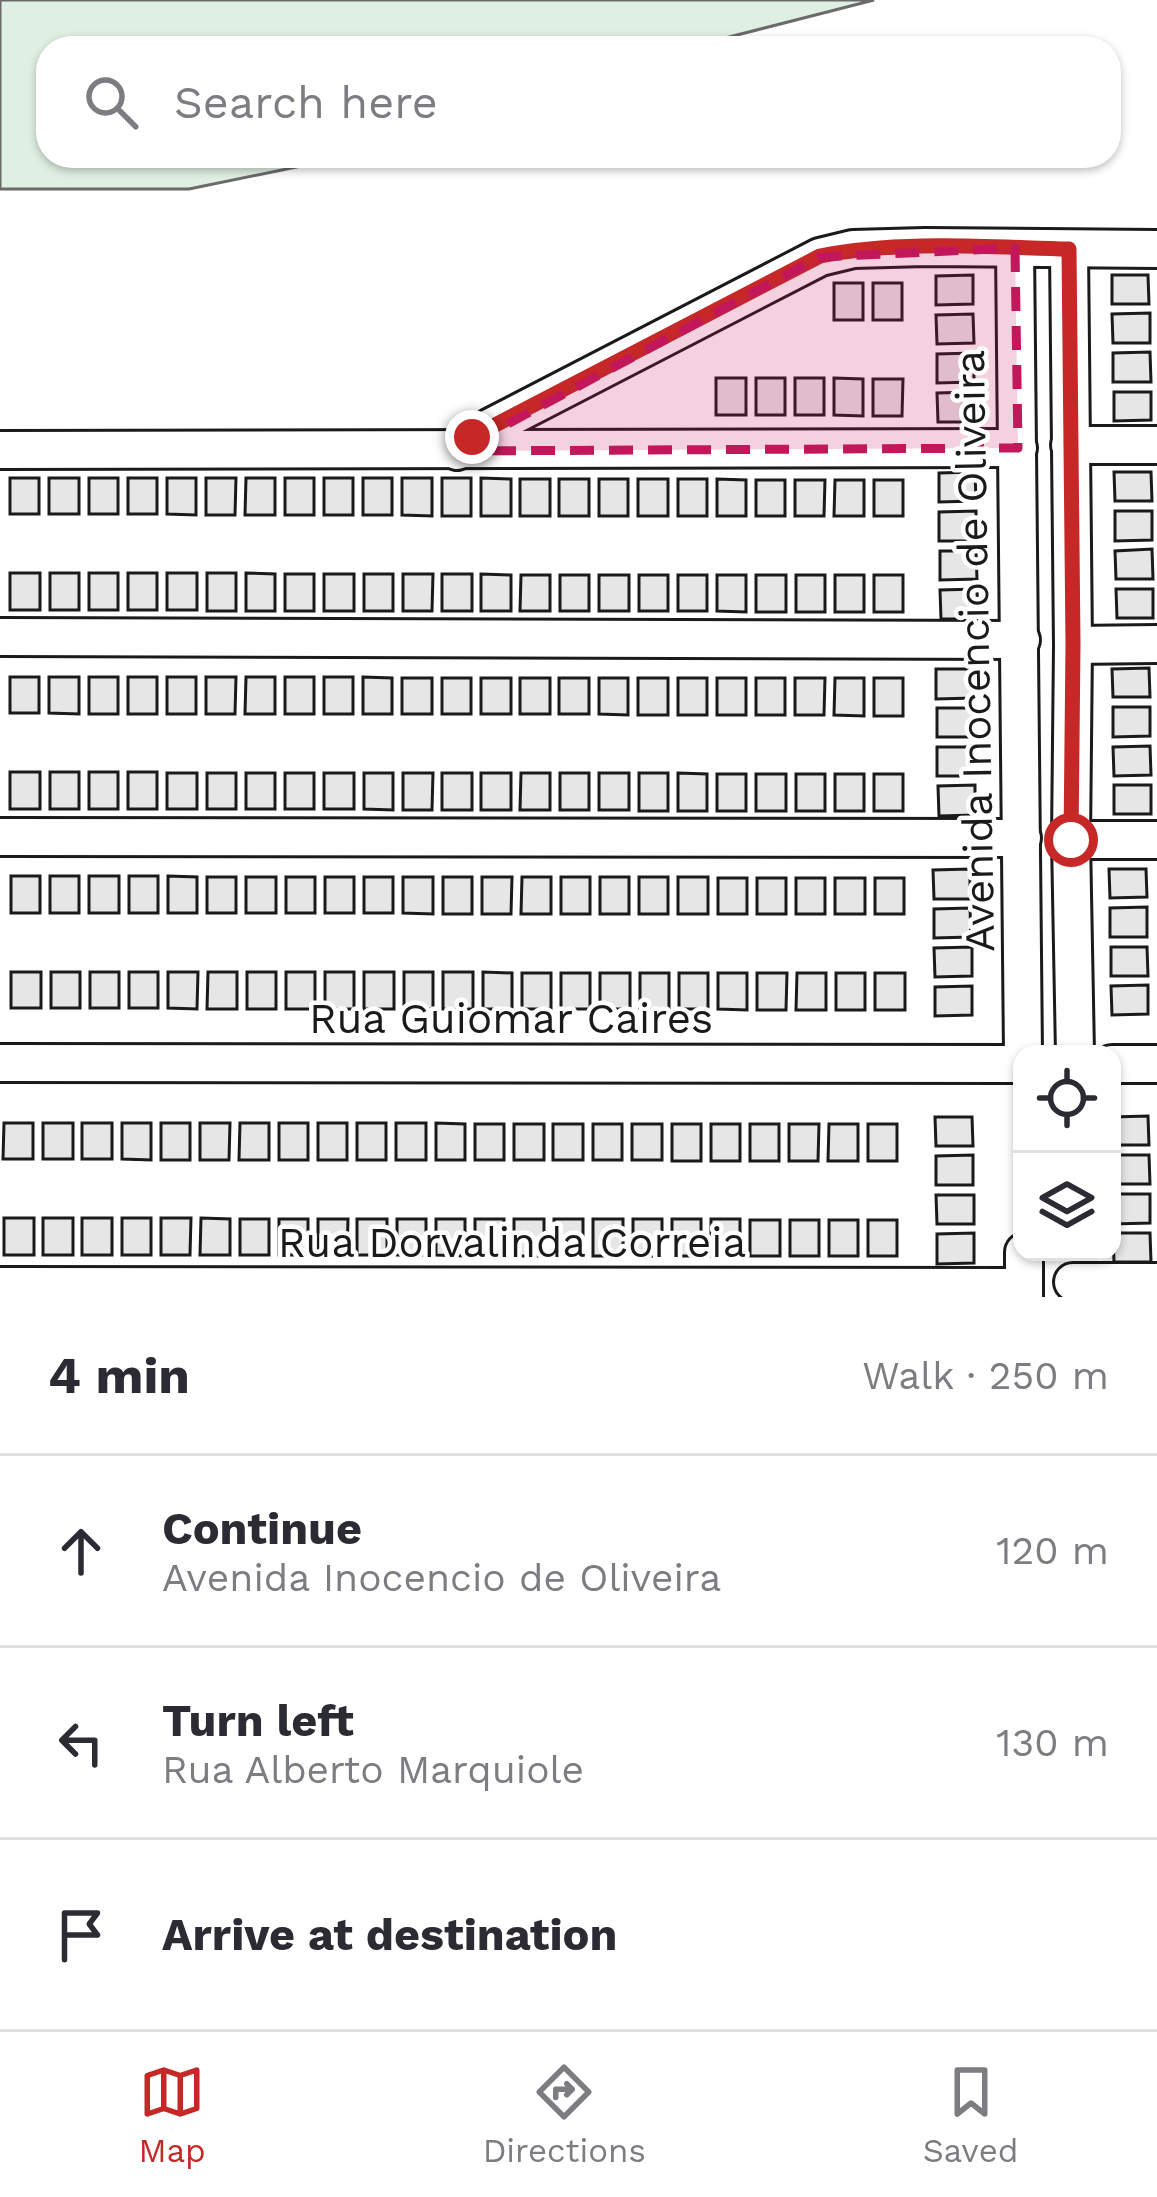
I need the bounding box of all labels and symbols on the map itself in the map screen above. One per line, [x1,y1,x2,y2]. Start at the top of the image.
street label: Avenida Inocencio de Oliveira [945,349,1004,953]
route end [445,410,499,464]
route start [1044,813,1098,867]
street label: Rua Guiomar Caires [309,994,713,1043]
street label: Rua Dorvalinda Correia [278,1218,746,1267]

